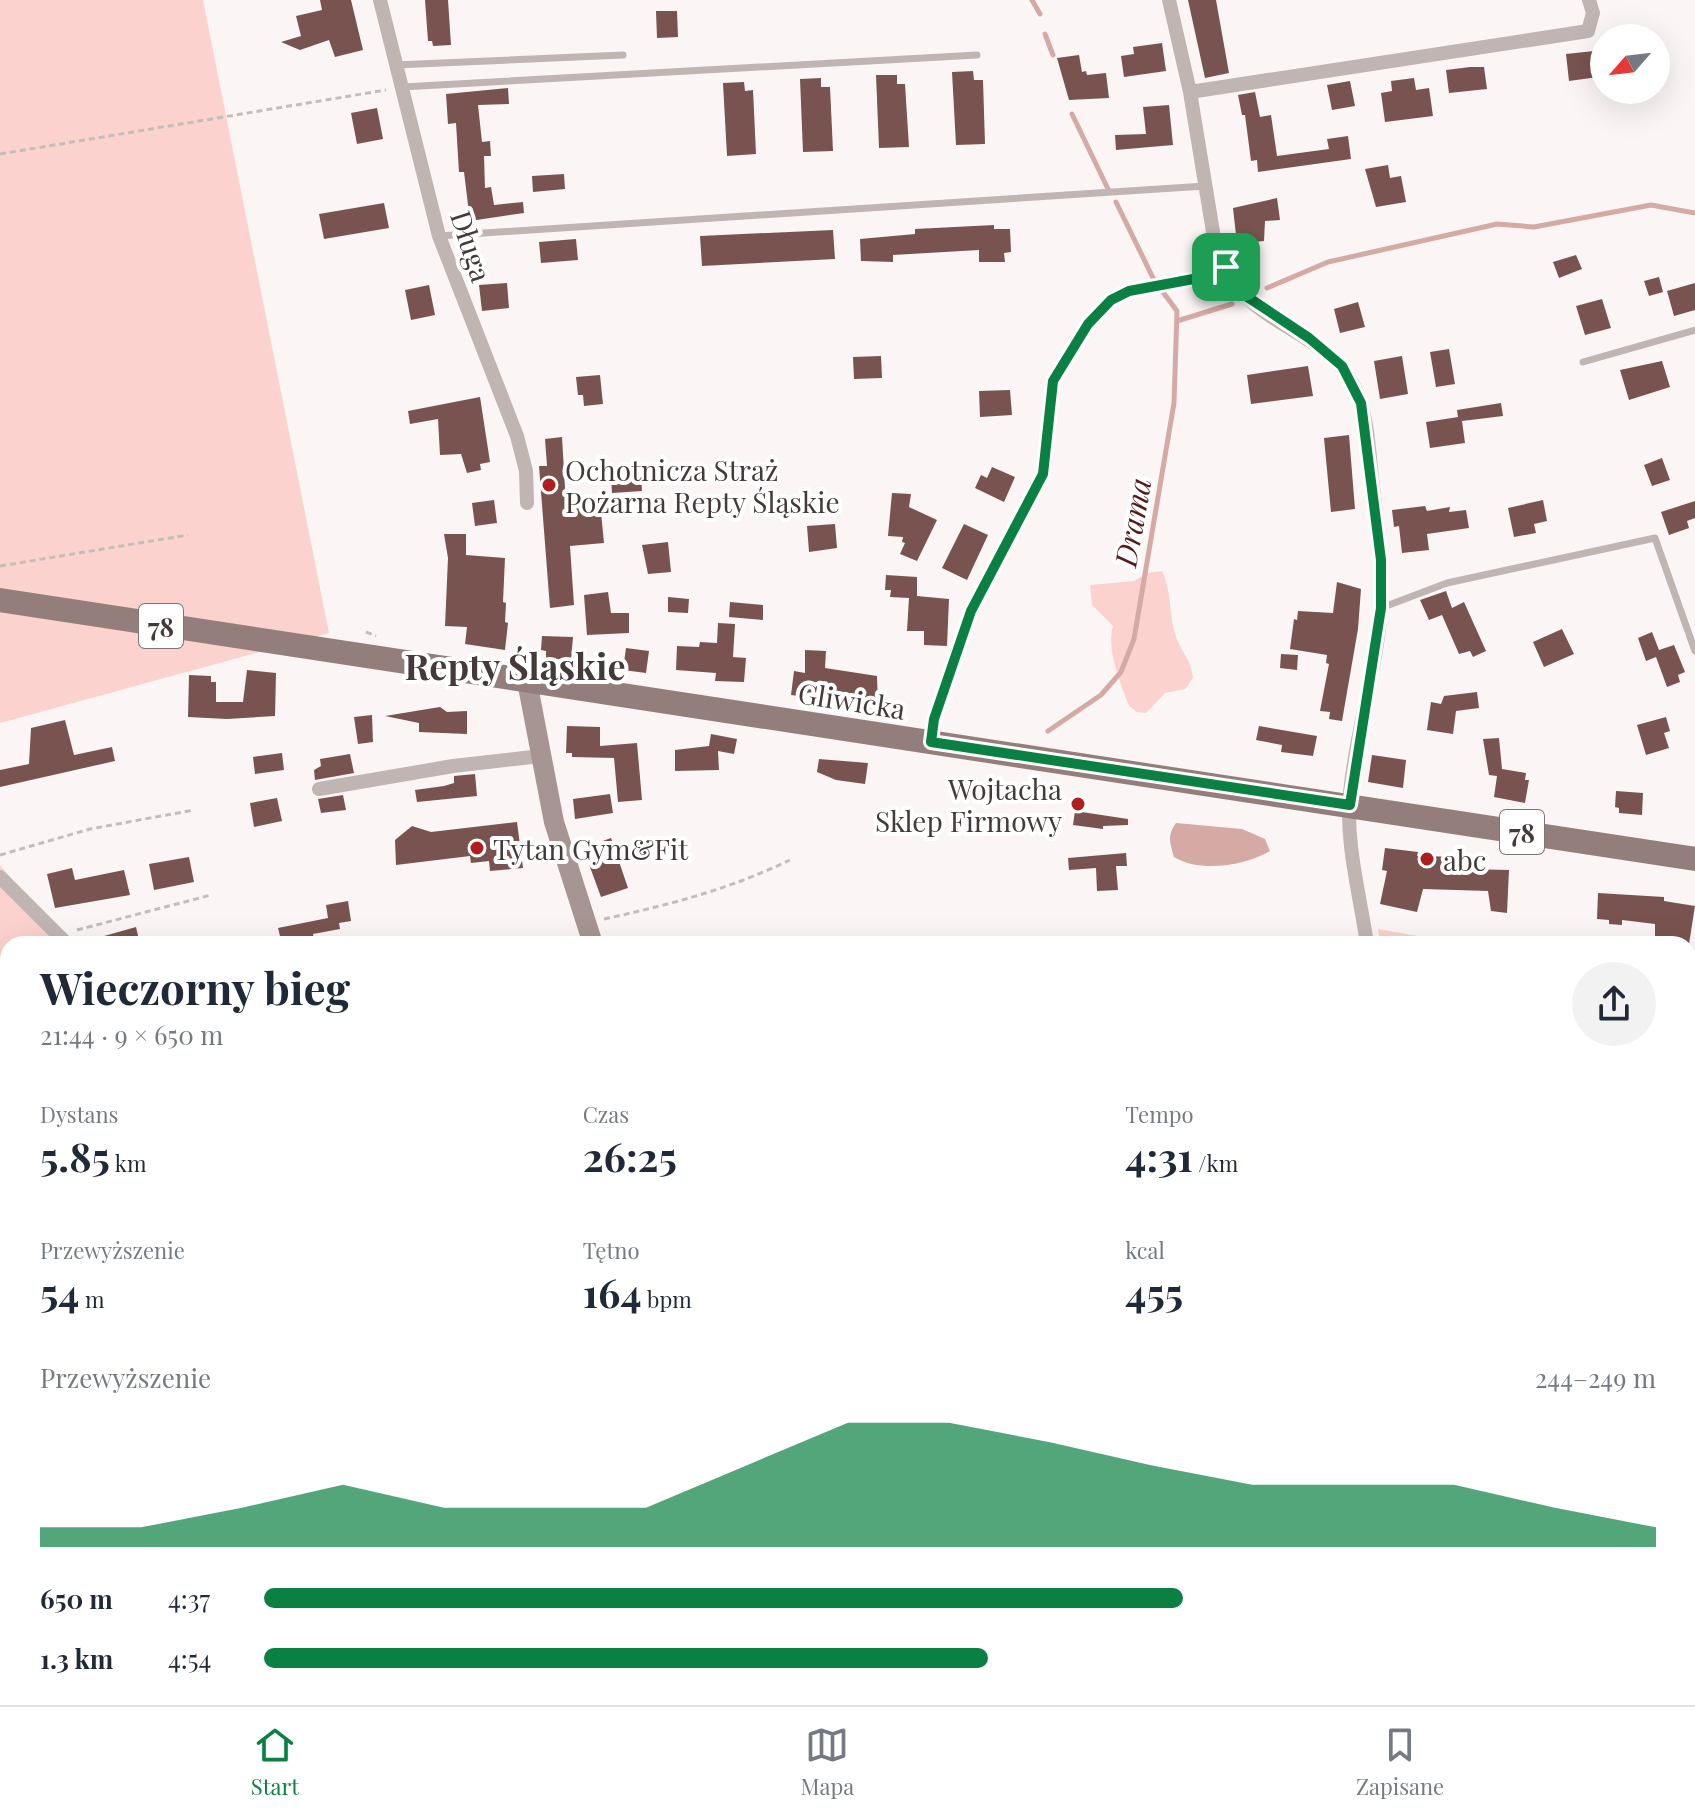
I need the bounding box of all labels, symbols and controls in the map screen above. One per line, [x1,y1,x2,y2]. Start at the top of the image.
north arrow [1590,24,1670,104]
map controls [1590,24,1670,104]
street label: Długa [443,206,501,286]
pin [1192,233,1260,301]
icon: arrive [1204,245,1248,289]
place label: Ochotnicza Straż Pożarna Repty Śląskie [565,451,840,520]
water label: Drama [1104,474,1159,571]
marker: Ochotnicza Straż Pożarna Repty Śląskie [540,476,558,494]
road number: 78 [139,604,183,648]
district label: Repty Śląskie [404,641,626,689]
street label: Gliwicka [796,673,908,727]
place label: Wojtacha Sklep Firmowy [875,770,1062,839]
marker: Wojtacha Sklep Firmowy [1069,795,1087,813]
road number: 78 [1500,810,1544,854]
place label: Tytan Gym&Fit [493,830,689,867]
marker: Tytan Gym&Fit [468,839,486,857]
place label: abc [1443,841,1486,878]
marker: abc [1418,850,1436,868]
text: Wieczorny bieg [40,957,350,1016]
button: share [1572,962,1656,1046]
text: 21:44 · 9 × 650 m [40,1017,223,1052]
text: Dystans [40,1099,118,1129]
text: Czas [583,1099,629,1129]
text: Tempo [1125,1099,1194,1129]
text: 5.85 [40,1129,110,1182]
text: 26:25 [583,1129,677,1182]
text: 4:31 [1125,1129,1193,1182]
text: km [110,1148,146,1178]
text: /km [1193,1148,1238,1178]
text: Przewyższenie [40,1235,185,1265]
text: Tętno [583,1235,639,1265]
text: kcal [1125,1235,1165,1265]
text: 54 [40,1265,79,1318]
text: 164 [583,1265,642,1318]
text: 455 [1125,1265,1183,1318]
text: m [79,1284,105,1314]
text: bpm [642,1284,692,1314]
text: Przewyższenie [40,1360,211,1395]
text: 244–249 m [1535,1360,1656,1395]
text: 650 m [40,1581,113,1616]
text: 4:37 [168,1581,210,1616]
text: 1.3 km [40,1641,113,1676]
text: 4:54 [168,1641,211,1676]
tab: Start [251,1723,299,1801]
tab: Mapa [801,1723,854,1801]
tab: Zapisane [1356,1723,1444,1801]

